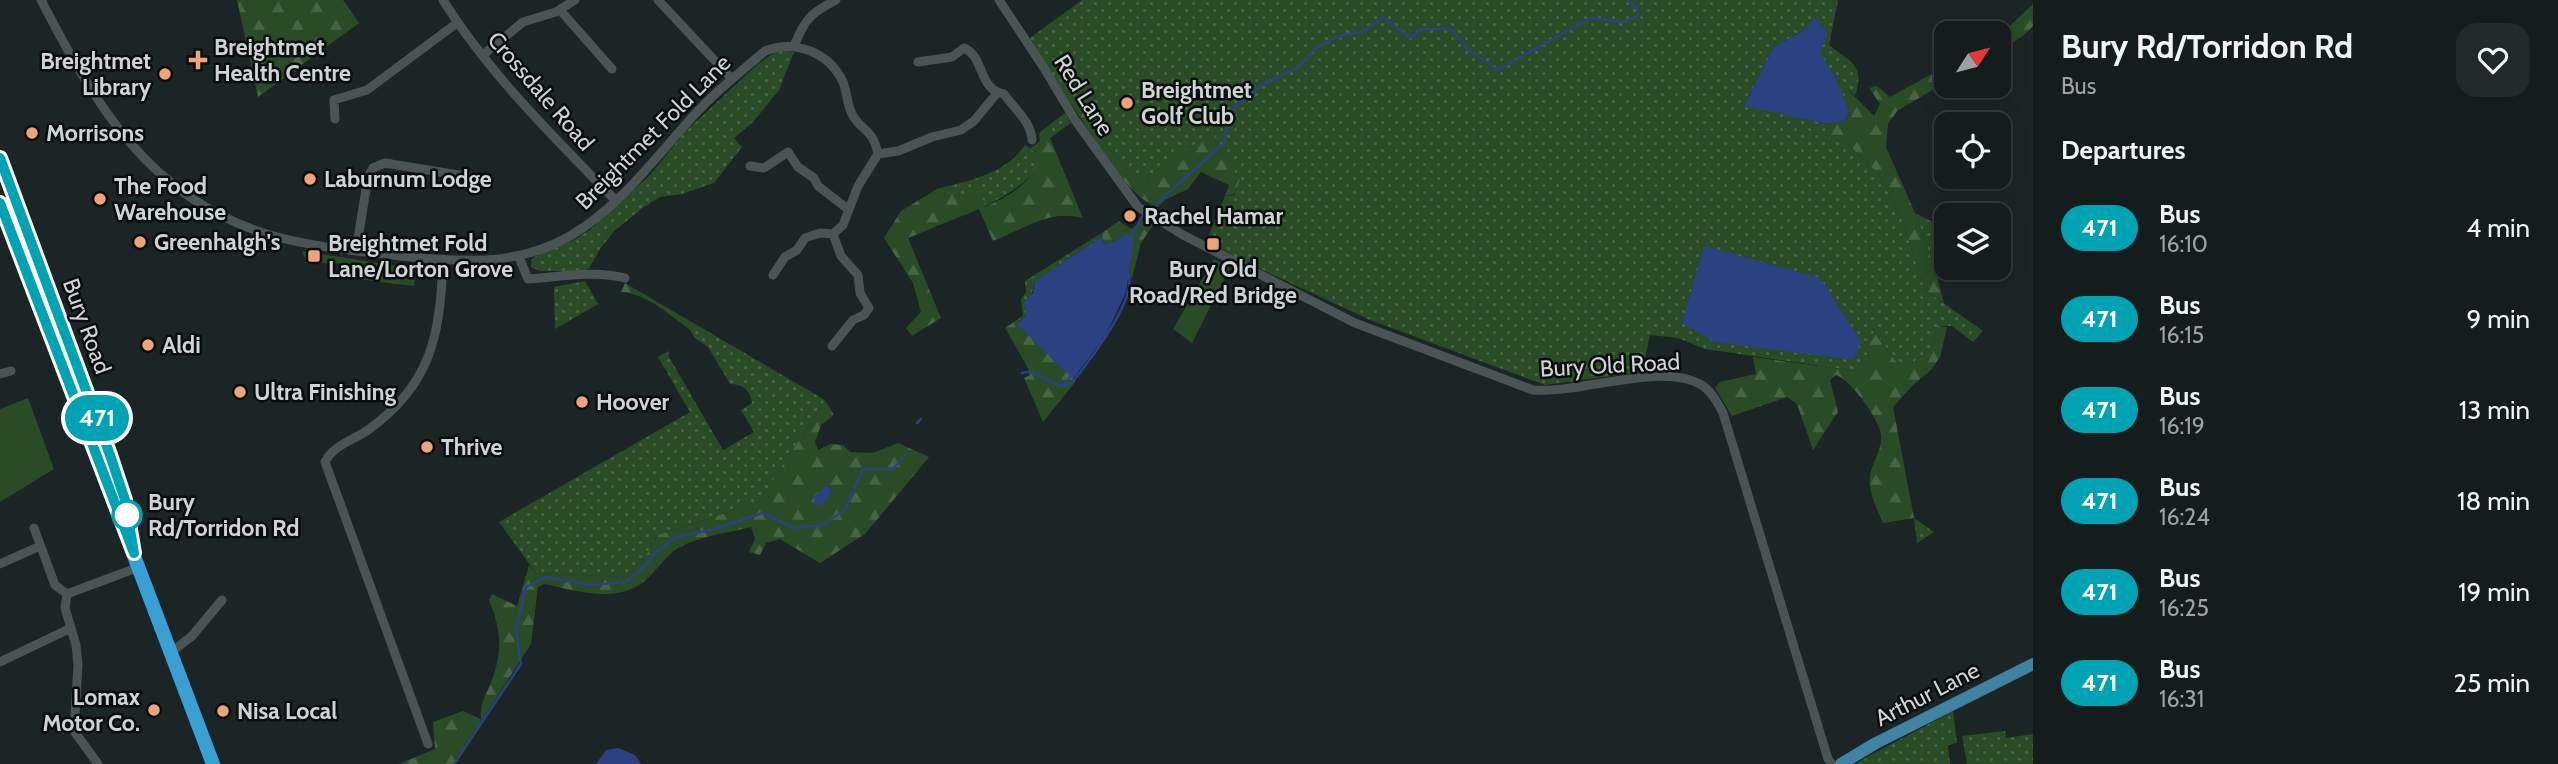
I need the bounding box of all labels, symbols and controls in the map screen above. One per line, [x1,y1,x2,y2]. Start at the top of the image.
north arrow [1934,21,2011,98]
map controls [1934,21,2011,280]
button: heart [2456,23,2530,97]
street label: Crossdale Road [482,26,600,156]
text: Bury Rd/Torridon Rd [2061,26,2353,66]
place label: Breightmet Health Centre [214,33,351,87]
place label: Breightmet Library [40,47,152,101]
street label: Breightmet Fold Lane [570,49,736,215]
street label: Red Lane [1048,49,1120,141]
marker: Breightmet Health Centre [188,50,208,70]
marker: Breightmet Library [157,66,173,82]
text: Bus [2061,72,2096,100]
place label: Breightmet Golf Club [1141,76,1252,130]
marker: Breightmet Golf Club [1119,95,1135,111]
button: locate [1934,112,2011,189]
place label: Morrisons [46,119,144,147]
marker: Morrisons [24,125,40,141]
text: Departures [2061,134,2185,166]
place label: Laburnum Lodge [324,165,492,193]
marker: Laburnum Lodge [302,171,318,187]
place label: The Food Warehouse [114,172,226,226]
marker: The Food Warehouse [92,191,108,207]
text: Bus [2159,198,2200,230]
place label: Rachel Hamar [1144,202,1283,230]
button: layers [1934,203,2011,280]
marker: Rachel Hamar [1122,208,1138,224]
text: 4 min [2466,212,2530,244]
text: 471 [2081,213,2118,242]
place label: Greenhalgh's [154,228,281,256]
place label: Breightmet Fold Lane/Lorton Grove [328,229,513,283]
text: 16:10 [2159,230,2208,258]
marker: Greenhalgh's [132,234,148,250]
marker: Bury Old Road/Red Bridge [1205,236,1221,252]
marker: Breightmet Fold Lane/Lorton Grove [306,248,322,264]
place label: Bury Old Road/Red Bridge [1129,255,1297,309]
street label: Bury Road [57,274,117,378]
text: Bus [2159,289,2200,321]
text: 9 min [2467,303,2530,335]
text: 471 [2081,304,2118,333]
text: 16:15 [2159,321,2204,349]
place label: Aldi [162,331,201,359]
marker: Aldi [140,337,156,353]
street label: Bury Old Road [1539,347,1681,383]
place label: Ultra Finishing [254,378,396,406]
text: Bus [2159,380,2200,412]
marker: Ultra Finishing [232,384,248,400]
place label: Hoover [596,388,670,416]
marker: Hoover [574,394,590,410]
text: 13 min [2459,394,2530,426]
line badge: 471 [57,395,137,441]
text: 471 [2081,395,2118,424]
text: 471 [79,403,115,432]
text: 16:19 [2159,412,2205,440]
place label: Thrive [441,433,503,461]
marker: Thrive [419,439,435,455]
text: Bus [2159,471,2200,503]
text: 18 min [2457,485,2530,517]
text: 471 [2081,486,2118,515]
place label: Bury Rd/Torridon Rd [148,488,299,542]
marker: Bury Rd/Torridon Rd [112,500,142,530]
text: 16:24 [2159,503,2210,531]
text: Bus [2159,562,2200,594]
text: 19 min [2458,576,2530,608]
text: 471 [2081,577,2118,606]
text: 16:25 [2159,594,2209,622]
text: Bus [2159,653,2200,685]
street label: Arthur Lane [1870,656,1984,732]
text: 25 min [2454,667,2530,699]
text: 471 [2081,668,2118,697]
place label: Lomax Motor Co. [42,683,141,737]
text: 16:31 [2159,685,2204,713]
place label: Nisa Local [237,697,337,725]
marker: Lomax Motor Co. [146,702,162,718]
marker: Nisa Local [215,703,231,719]

